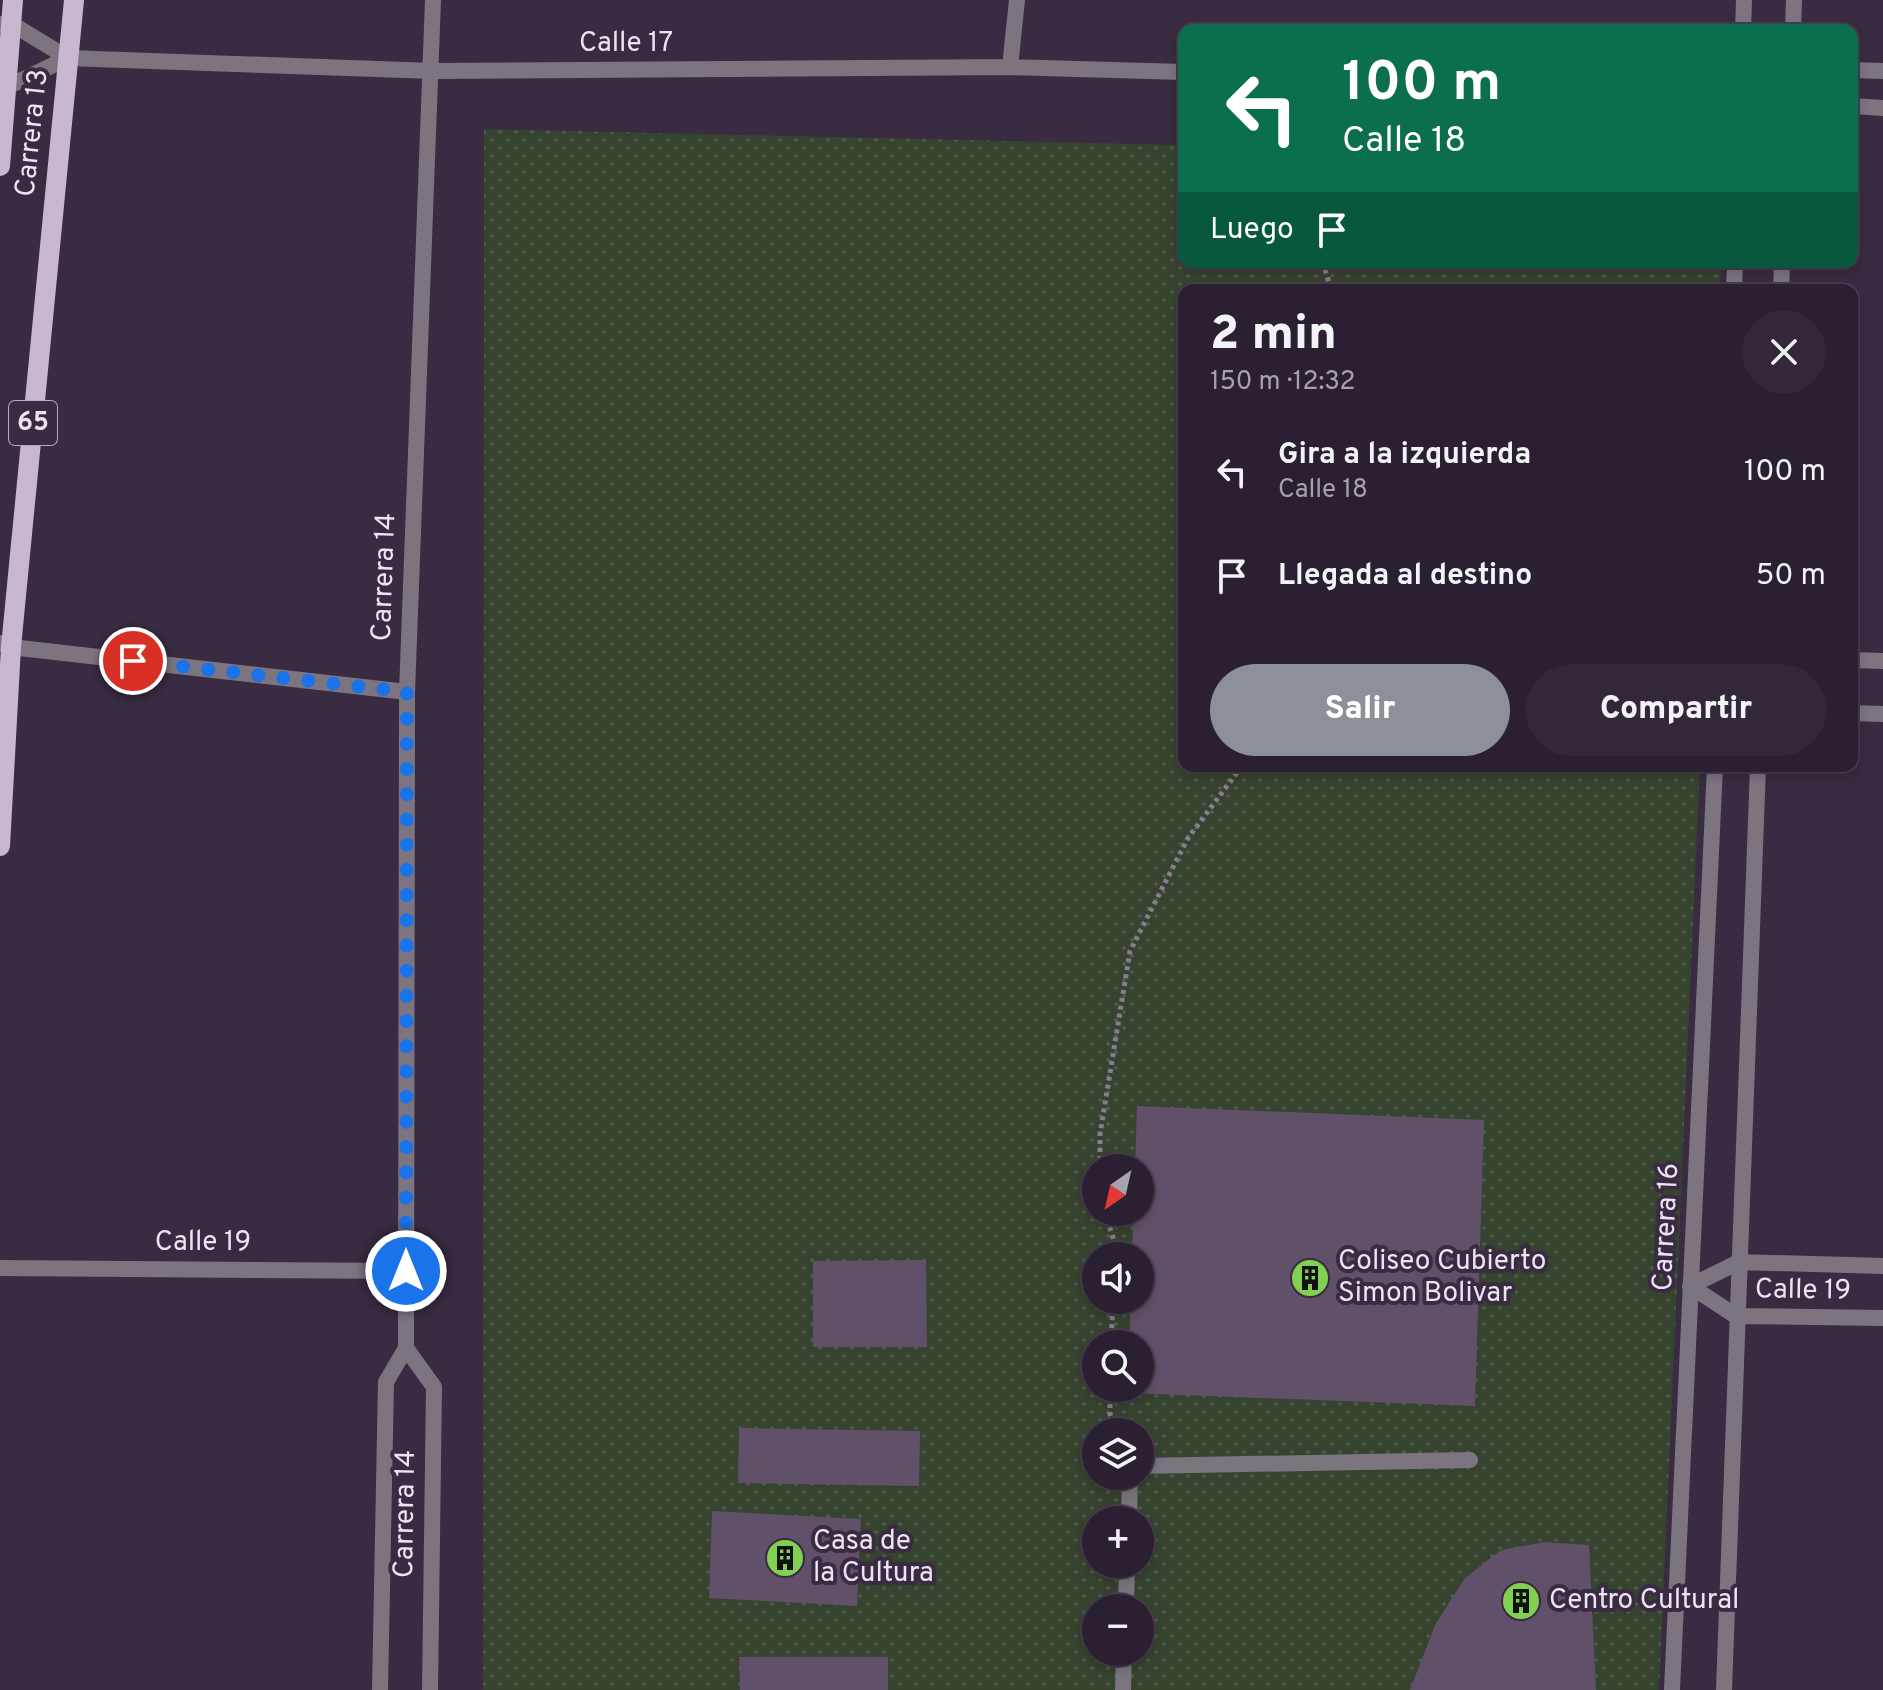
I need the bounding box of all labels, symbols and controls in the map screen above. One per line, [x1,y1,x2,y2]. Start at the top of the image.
street label: Calle 17 [579,26,673,62]
text: 100 m [1342,50,1501,120]
icon: left [1210,56,1314,160]
street label: Carrera 13 [8,67,58,199]
text: Calle 18 [1342,119,1466,165]
icon: arrive [1310,208,1354,252]
text: Luego [1210,212,1294,249]
text: 2 min [1210,306,1337,366]
button: close [1742,310,1826,394]
text: 150 m · 12:32 [1210,366,1355,399]
road number: 65 [9,401,57,445]
text: Gira a la izquierda [1278,437,1531,474]
icon: left [1210,450,1254,494]
text: 100 m [1744,454,1826,491]
text: Calle 18 [1278,474,1368,507]
street label: Carrera 14 [365,512,405,642]
icon: arrive [1210,554,1254,598]
text: Llegada al destino [1278,558,1532,595]
text: 50 m [1756,558,1826,595]
pin [99,627,167,695]
icon: arrive [111,639,155,683]
button: Salir [1210,664,1510,756]
button: Compartir [1526,664,1826,756]
north arrow [1082,1154,1154,1226]
map controls [1082,1154,1154,1666]
street label: Carrera 16 [1646,1162,1688,1292]
street label: Calle 19 [155,1225,251,1261]
position arrow [364,1229,448,1313]
button: sound [1082,1242,1154,1314]
place label: Coliseo Cubierto Simon Bolivar [1338,1244,1546,1312]
building icon: Coliseo Cubierto Simon Bolivar [1289,1257,1331,1299]
street label: Calle 19 [1755,1272,1851,1310]
button: search [1082,1330,1154,1402]
button: layers [1082,1418,1154,1490]
street label: Carrera 14 [387,1449,425,1579]
button: + [1082,1506,1154,1578]
place label: Casa de la Cultura [813,1524,934,1592]
building icon: Casa de la Cultura [764,1537,806,1579]
building icon: Centro Cultural [1500,1580,1542,1622]
place label: Centro Cultural [1549,1583,1739,1619]
button: − [1082,1594,1154,1666]

